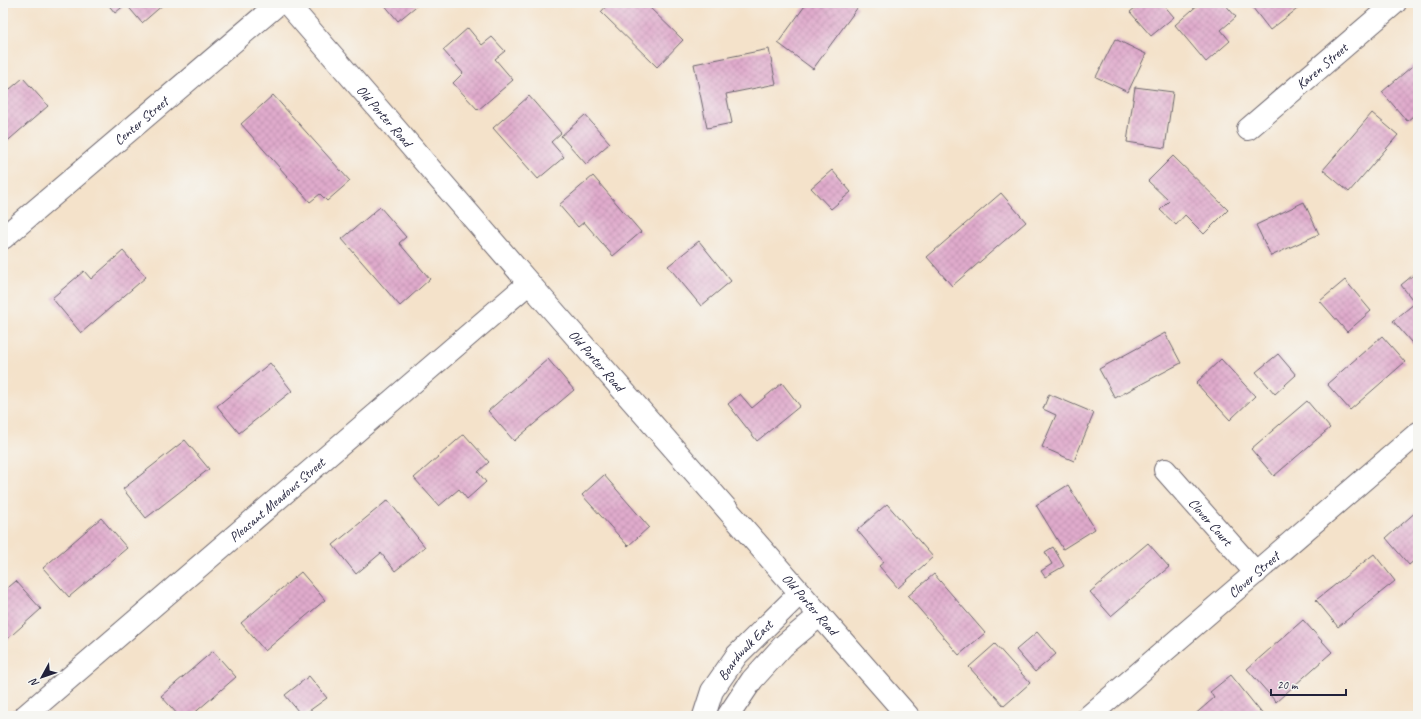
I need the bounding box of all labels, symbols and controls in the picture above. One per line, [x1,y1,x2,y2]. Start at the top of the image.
street label: Karen Street [1293,38,1352,93]
street label: Old Porter Road [353,81,417,152]
street label: Center Street [110,91,173,148]
street label: Old Porter Road [565,326,630,397]
street label: Pleasant Meadows Street [226,453,329,545]
street label: Clover Court [1185,494,1237,550]
street label: Clover Street [1224,546,1284,601]
street label: Old Porter Road [779,570,843,640]
street label: Boardwalk East [714,615,777,683]
north arrow [22,657,62,697]
scale bar [1271,671,1346,697]
text: N [25,675,42,691]
text: 20 m [1277,677,1299,693]

